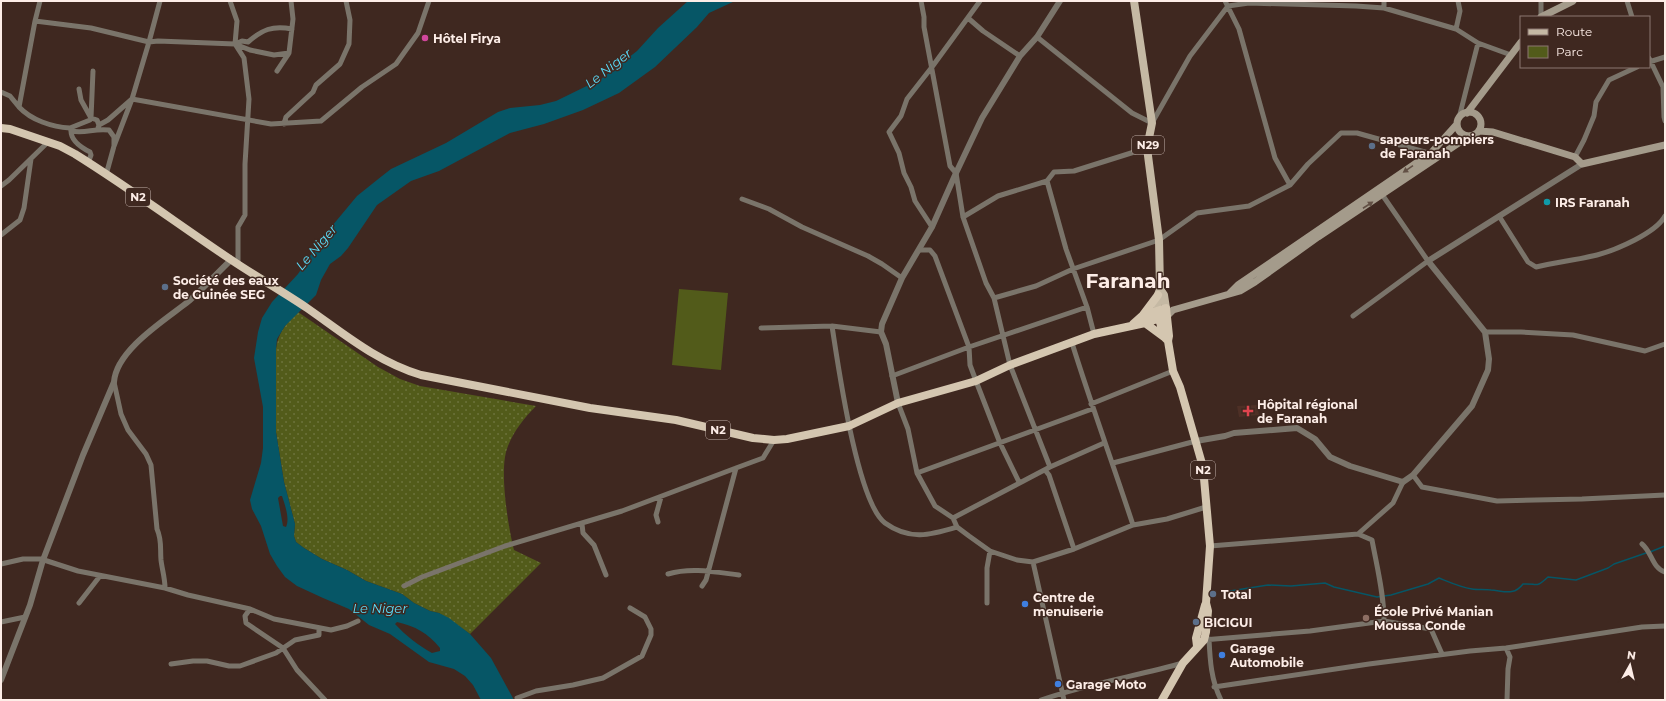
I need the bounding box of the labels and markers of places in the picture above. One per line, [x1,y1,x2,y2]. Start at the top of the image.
place label: Hôtel Firya [433,31,501,46]
marker: Hôtel Firya [420,33,430,43]
place label: sapeurs-pompiers de Faranah [1380,132,1494,161]
marker: sapeurs-pompiers de Faranah [1367,141,1377,151]
place label: IRS Faranah [1555,195,1630,210]
marker: IRS Faranah [1542,197,1552,207]
place label: Société des eaux de Guinée SEG [173,273,279,302]
marker: Société des eaux de Guinée SEG [160,282,170,292]
place label: Hôpital régional de Faranah [1257,397,1358,426]
marker: Hôpital régional de Faranah [1242,405,1254,417]
place label: Total [1221,587,1252,602]
marker: Total [1208,589,1218,599]
place label: Centre de menuiserie [1033,590,1104,619]
marker: Centre de menuiserie [1020,599,1030,609]
place label: École Privé Manian Moussa Conde [1374,604,1493,633]
marker: École Privé Manian Moussa Conde [1361,613,1371,623]
place label: BICIGUI [1204,615,1252,630]
marker: BICIGUI [1191,617,1201,627]
place label: Garage Automobile [1229,641,1304,670]
marker: Garage Automobile [1217,650,1227,660]
place label: Garage Moto [1066,677,1147,692]
marker: Garage Moto [1053,679,1063,689]

